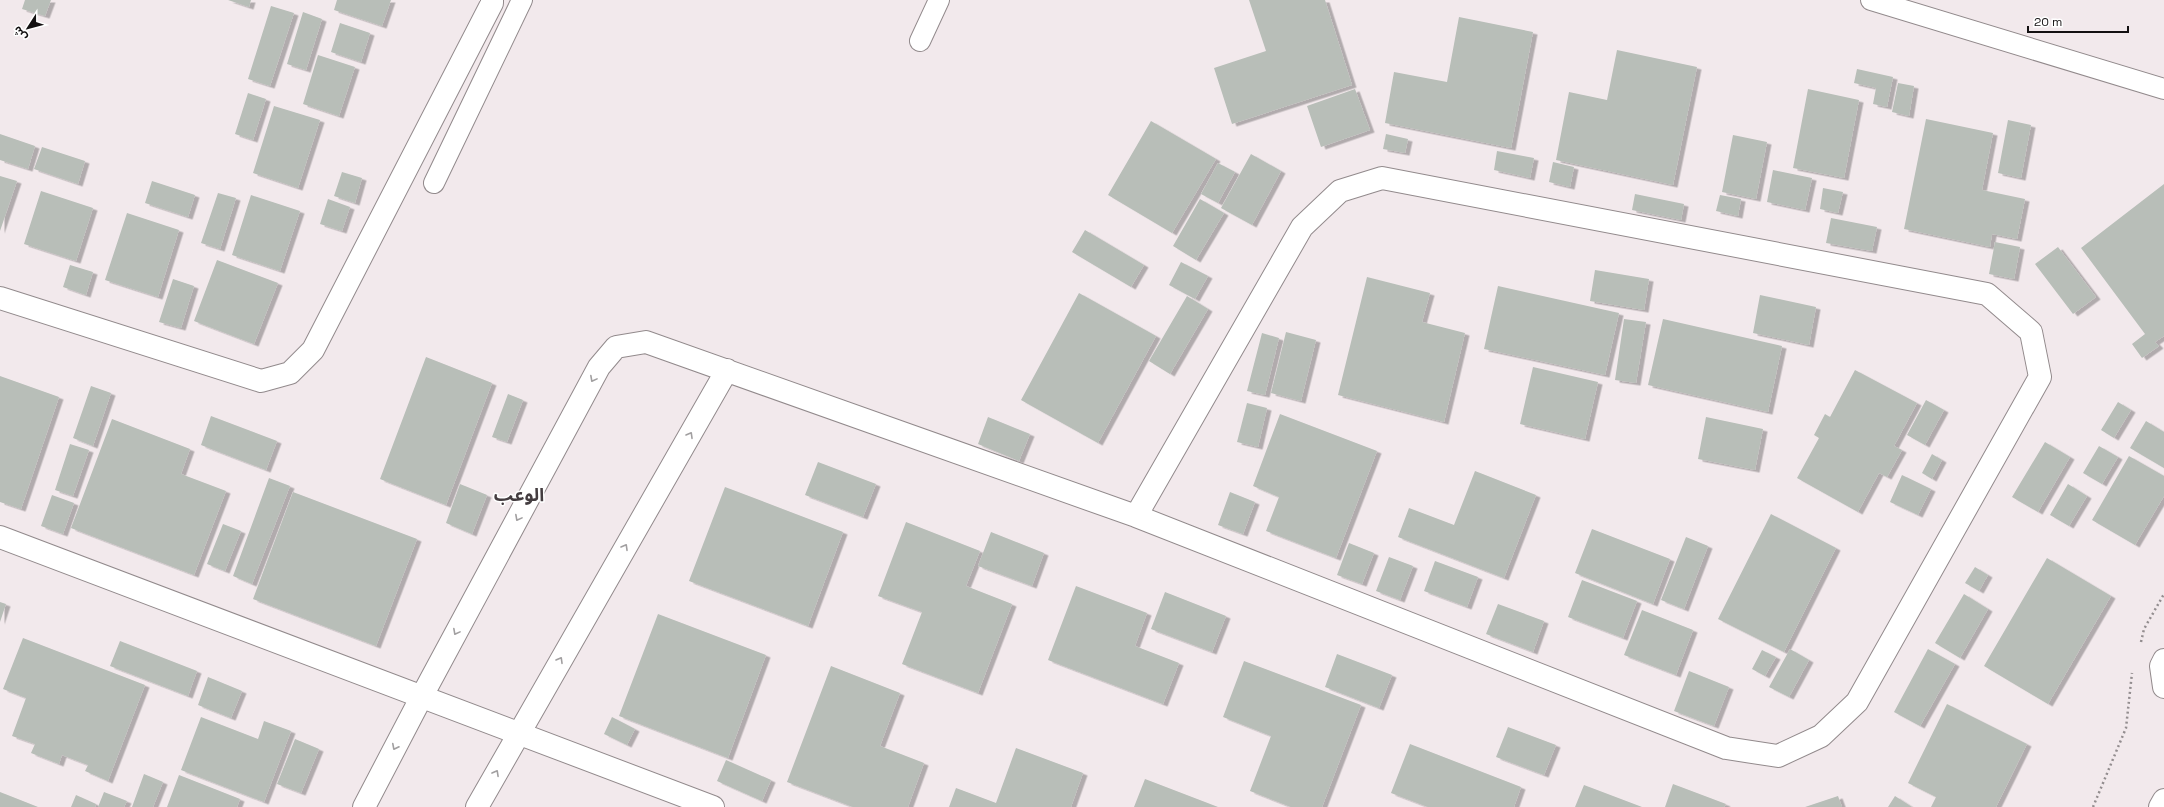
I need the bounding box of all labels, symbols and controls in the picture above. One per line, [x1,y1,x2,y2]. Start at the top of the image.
north arrow [8,8,48,48]
scale bar [2028,8,2128,34]
text: 20 m [2034,14,2062,30]
text: ش [10,24,30,44]
one-way arrow [590,375,598,382]
one-way arrow [685,432,692,439]
district label: الوعب [494,483,544,506]
one-way arrow [515,514,523,521]
one-way arrow [620,544,627,552]
one-way arrow [453,628,461,635]
one-way arrow [556,657,563,664]
one-way arrow [392,743,400,750]
one-way arrow [491,770,498,777]

